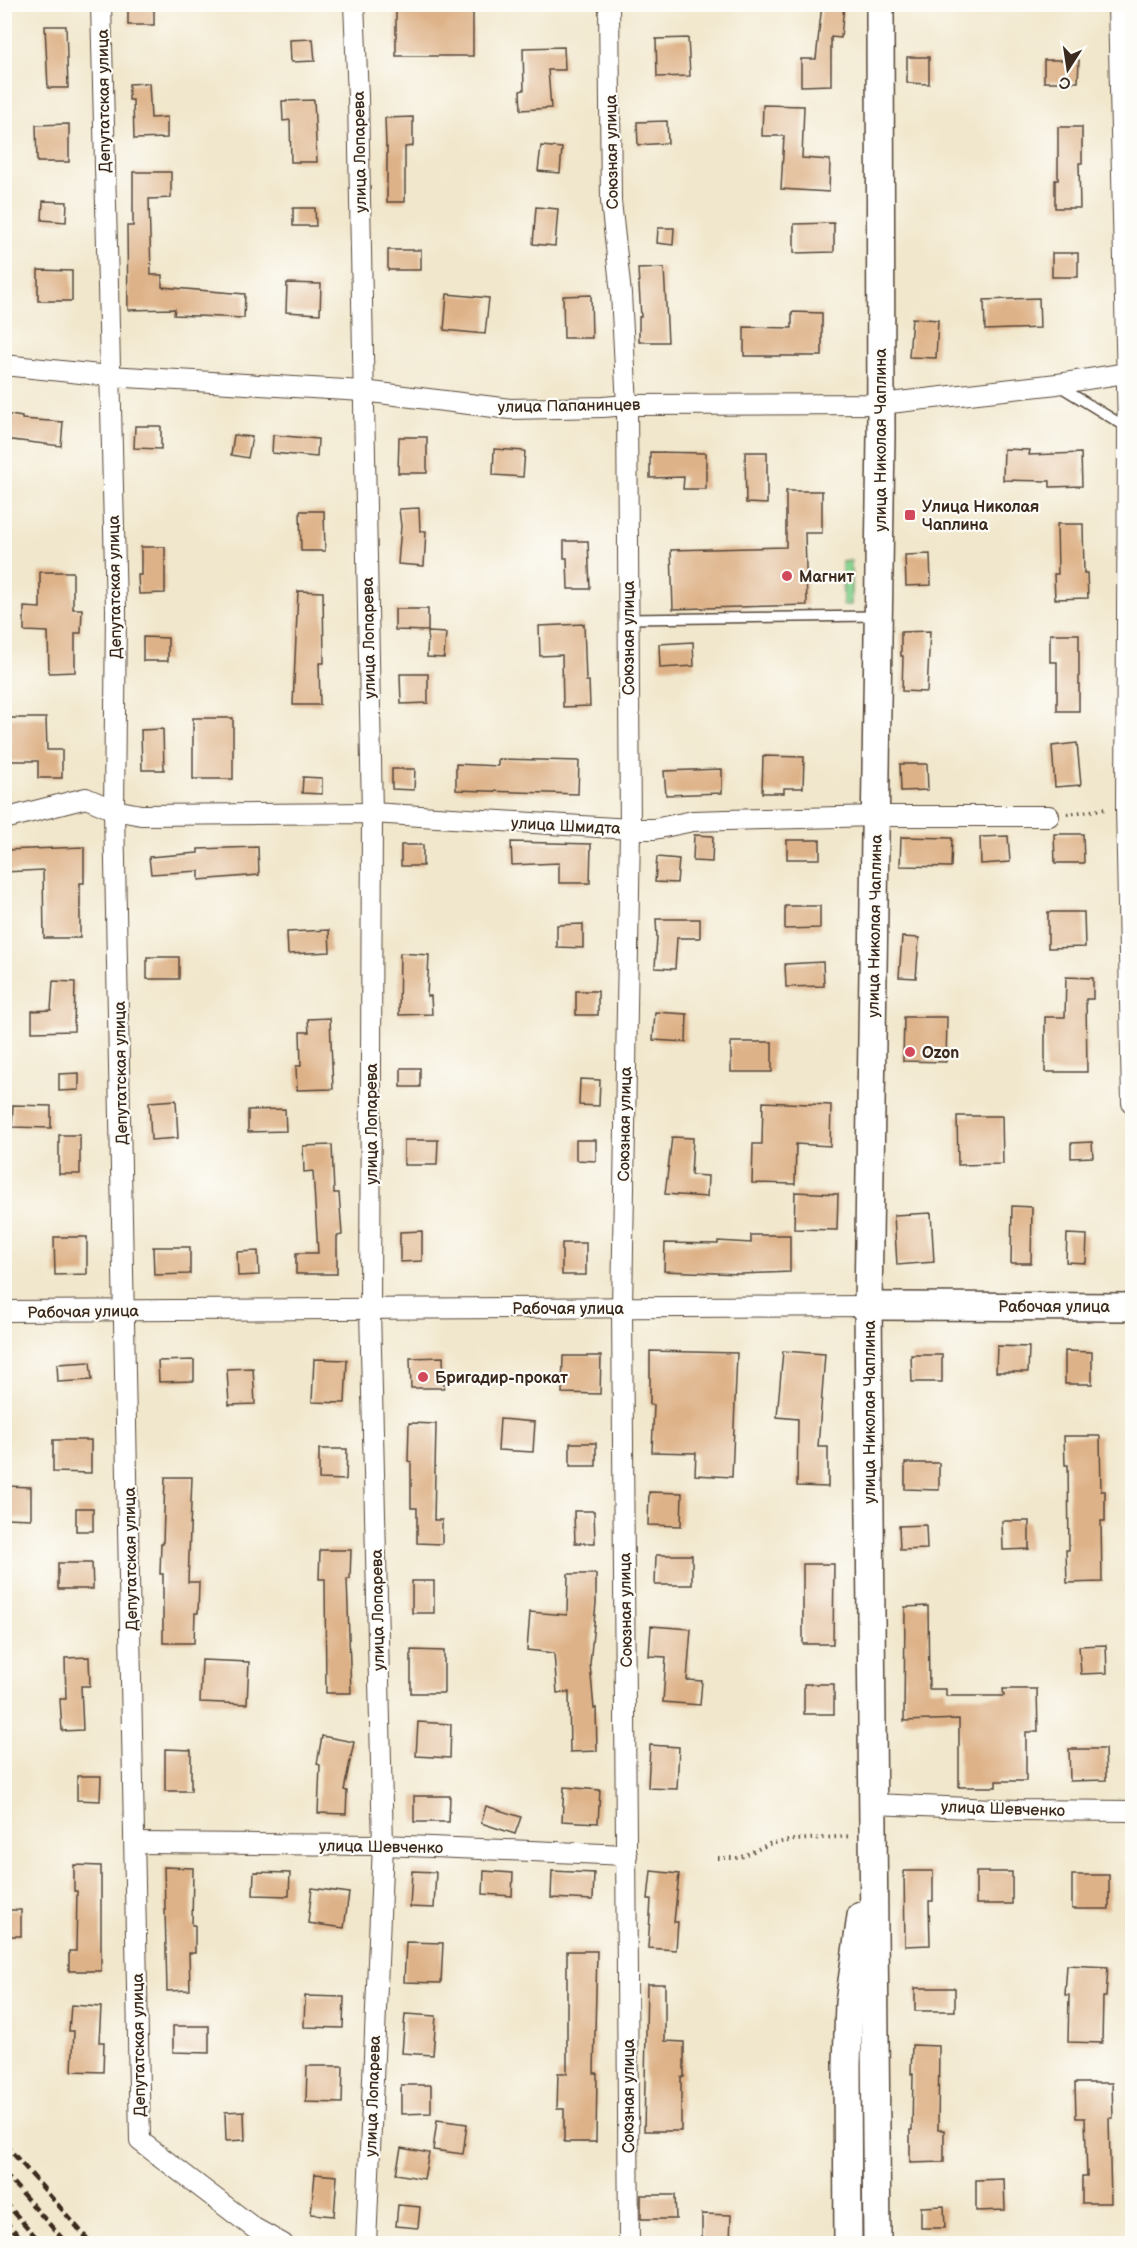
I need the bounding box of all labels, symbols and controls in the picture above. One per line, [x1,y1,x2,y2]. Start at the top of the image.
street label: Депутатская улица [94,28,115,173]
north arrow [1038,39,1098,99]
text: С [1058,72,1073,93]
street label: улица Лопарева [350,90,371,213]
street label: Союзная улица [602,94,623,209]
street label: улица Николая Чаплина [872,348,891,532]
street label: улица Папанинцев [498,396,641,417]
place label: Улица Николая Чаплина [922,498,1039,535]
marker: Улица Николая Чаплина [903,508,917,522]
street label: Депутатская улица [105,514,126,659]
place label: Магнит [799,568,854,587]
marker: Магнит [780,569,794,583]
street label: улица Лопарева [359,576,380,699]
street label: Союзная улица [620,580,639,695]
street label: улица Шмидта [511,814,622,839]
street label: улица Николая Чаплина [864,834,887,1018]
street label: Депутатская улица [111,1000,132,1145]
place label: Ozon [922,1044,959,1063]
marker: Ozon [903,1045,917,1059]
street label: улица Лопарева [363,1063,382,1185]
street label: Союзная улица [615,1066,636,1181]
street label: Рабочая улица [998,1298,1110,1317]
street label: Рабочая улица [512,1300,624,1319]
street label: Рабочая улица [27,1302,140,1323]
street label: улица Николая Чаплина [861,1320,880,1504]
place label: Бригадир-прокат [435,1369,568,1388]
marker: Бригадир-прокат [416,1370,430,1384]
street label: Депутатская улица [121,1486,142,1631]
street label: улица Лопарева [368,1548,389,1671]
street label: Союзная улица [616,1552,637,1667]
street label: улица Шевченко [941,1798,1065,1821]
street label: улица Шевченко [319,1837,443,1858]
street label: Депутатская улица [129,1972,150,2117]
street label: улица Лопарева [362,2034,385,2157]
street label: Союзная улица [620,2038,639,2153]

